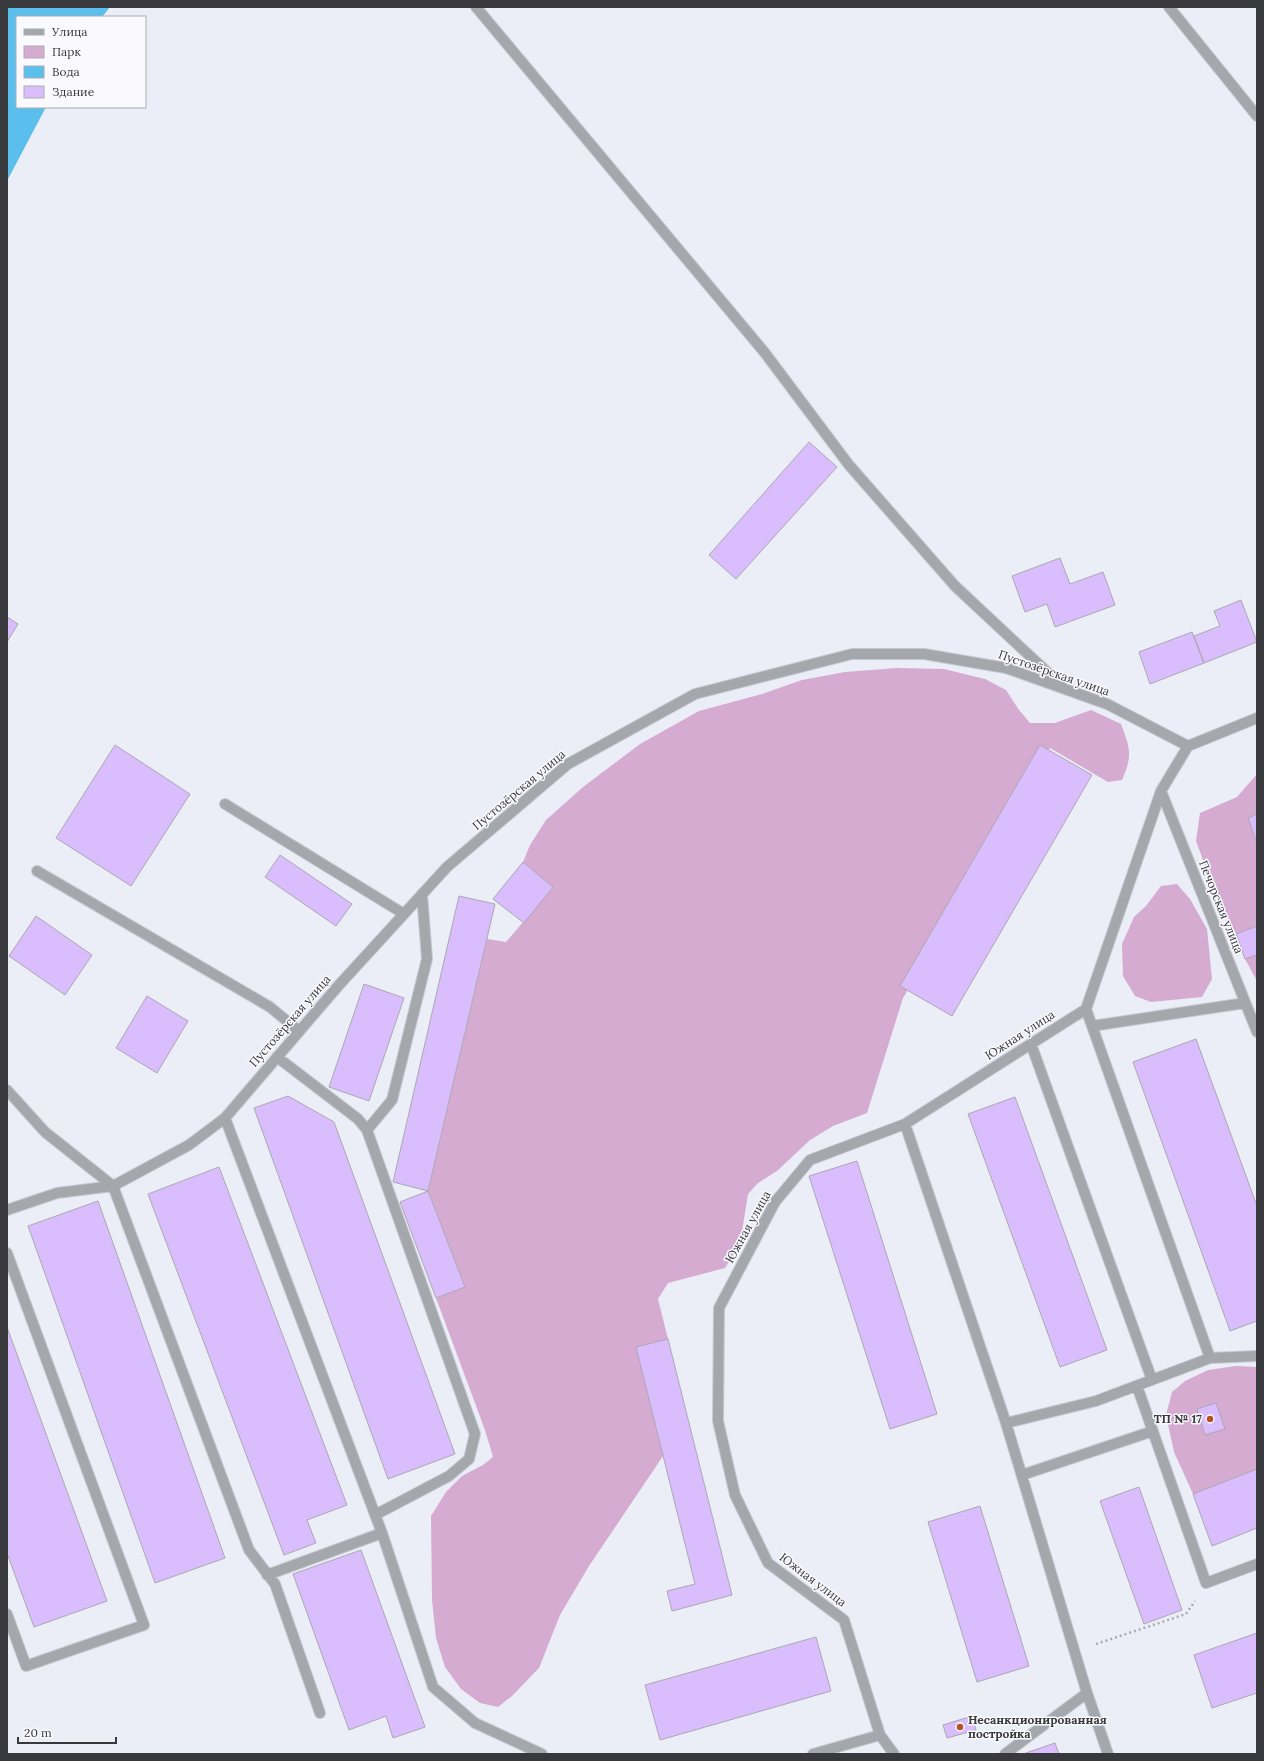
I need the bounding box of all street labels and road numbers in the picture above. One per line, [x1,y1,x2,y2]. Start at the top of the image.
street label: Пустозёрская улица [996,646,1112,699]
street label: Пустозёрская улица [469,746,568,833]
street label: Печорская улица [1196,858,1247,956]
street label: Пустозёрская улица [246,972,334,1070]
street label: Южная улица [982,1006,1057,1063]
street label: Южная улица [722,1188,774,1265]
street label: Южная улица [777,1550,850,1610]

